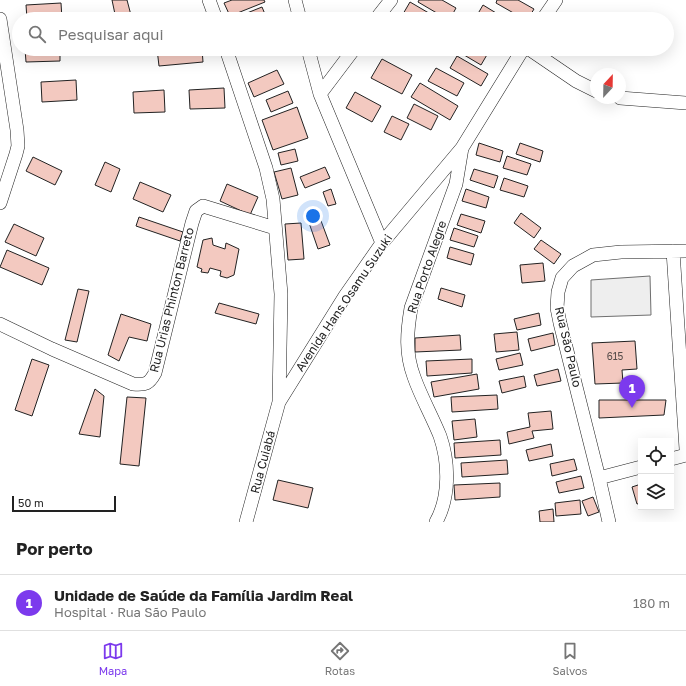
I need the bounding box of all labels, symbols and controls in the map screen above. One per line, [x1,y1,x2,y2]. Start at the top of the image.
search box [12,12,674,56]
icon: search [26,23,48,45]
text: Pesquisar aqui [58,25,163,43]
north arrow [590,68,626,104]
your location [303,206,323,226]
street label: Rua Porto Alegre [404,218,449,315]
street label: Rua Urias Phinton Barreto [146,226,197,374]
street label: Avenida Hans Osamu Suzuki [292,231,395,374]
street label: Rua São Paulo [552,305,585,389]
house number: 615 [607,350,624,362]
pin: 1 [619,375,645,408]
street label: Rua Cuiabá [247,429,278,495]
map controls [638,438,674,510]
button: locate [638,438,674,474]
button: layers [638,474,674,510]
scale bar [12,494,116,513]
text: 50 m [18,496,44,509]
text: Por perto [16,538,93,559]
text: Unidade de Saúde da Família Jardim Real [54,586,353,604]
text: 1 [26,595,32,611]
text: 180 m [633,595,670,611]
text: Hospital · Rua São Paulo [54,604,206,620]
tab: Mapa [99,640,127,677]
tab: Rotas [325,640,355,677]
tab: Salvos [552,640,587,677]

